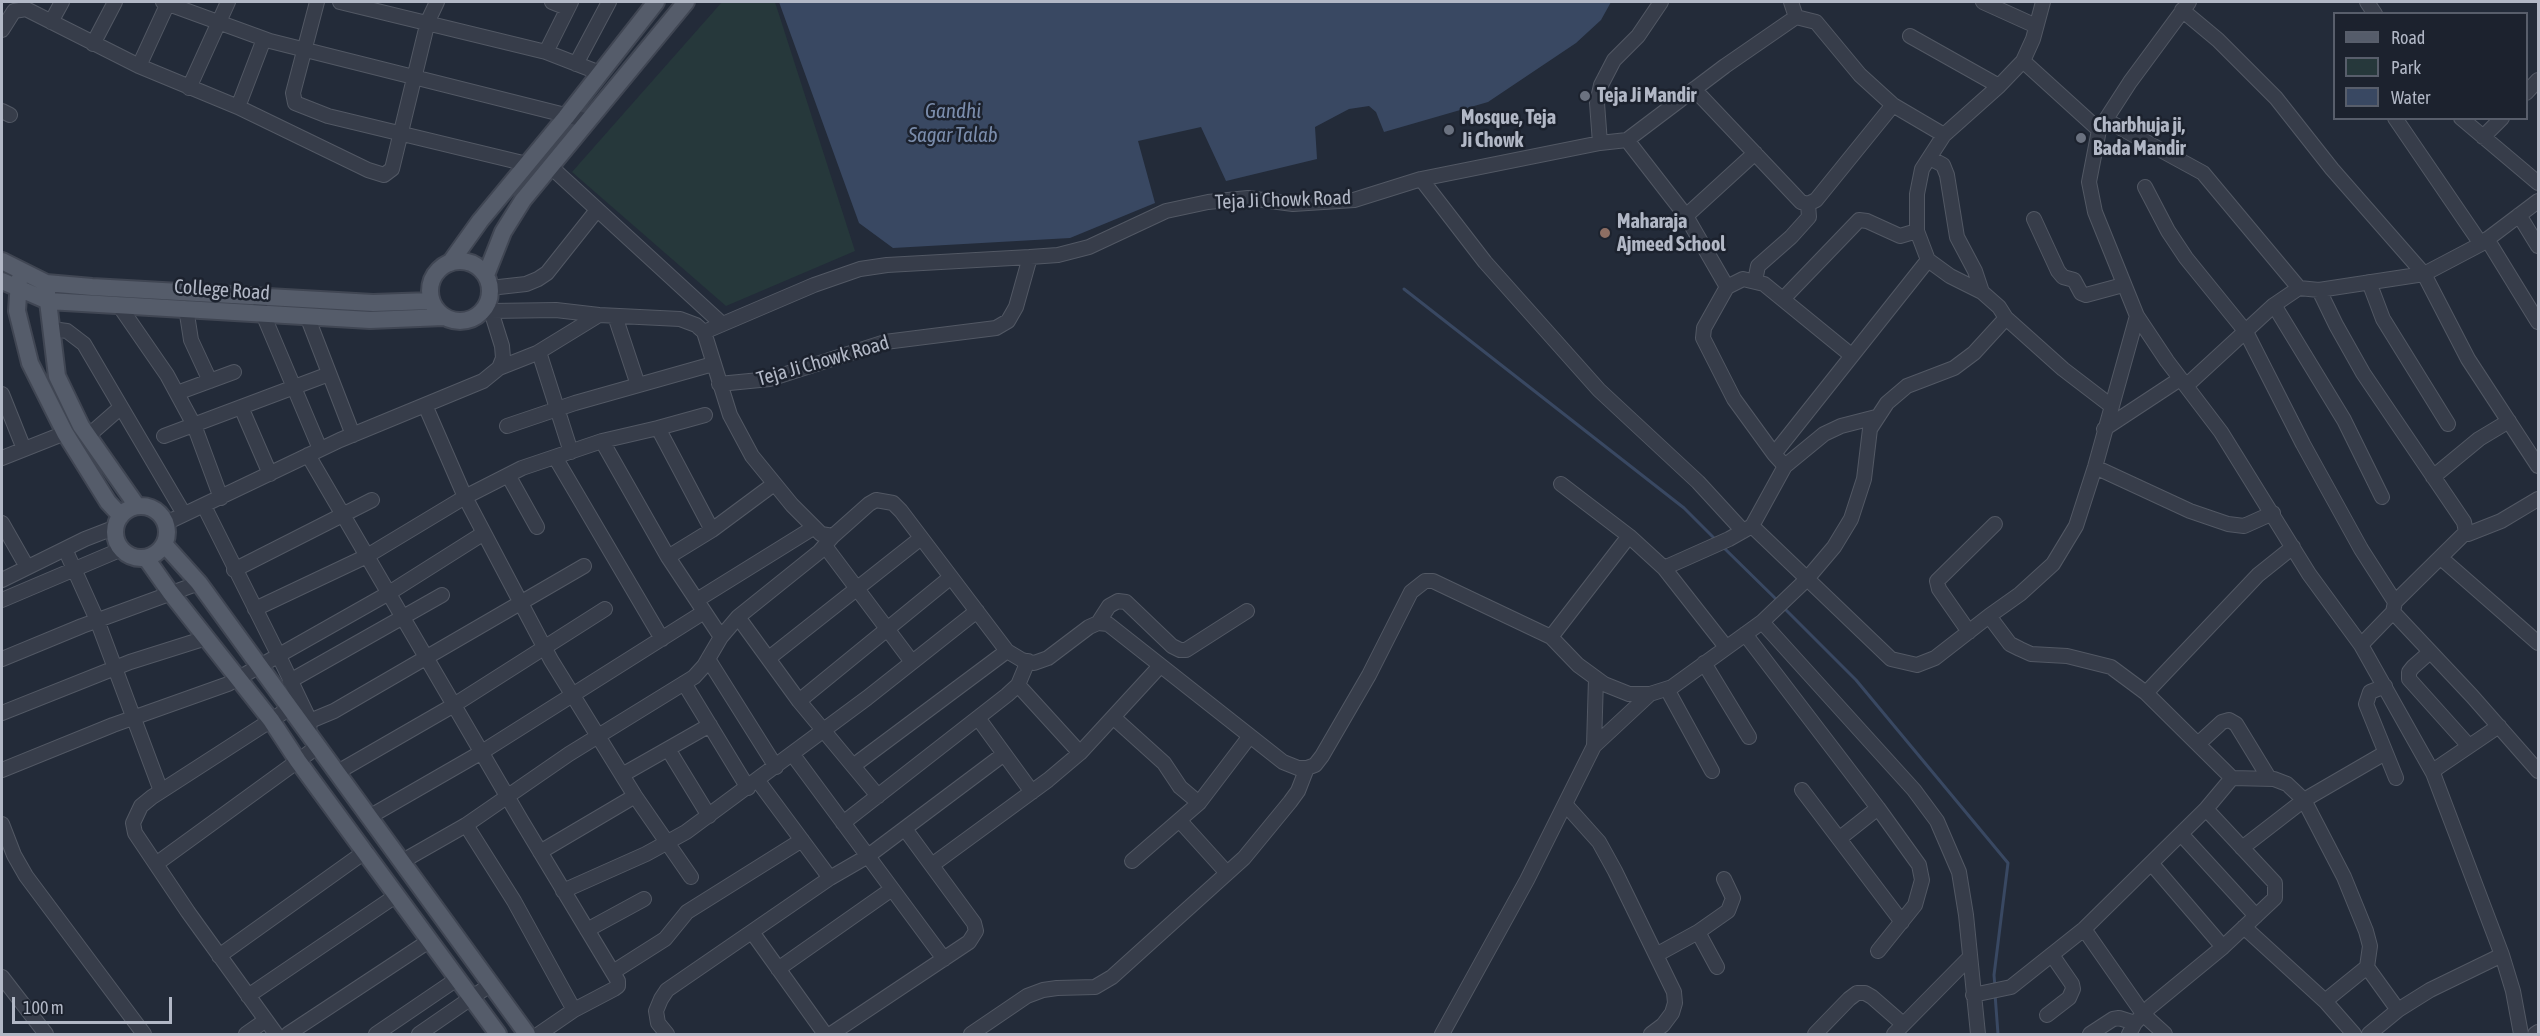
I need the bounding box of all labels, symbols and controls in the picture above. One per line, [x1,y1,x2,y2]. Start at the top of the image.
legend [2333,12,2528,120]
text: Road [2391,27,2425,48]
text: Park [2391,57,2421,78]
place label: Teja Ji Mandir [1597,84,1696,108]
text: Water [2391,87,2430,108]
marker: Teja Ji Mandir [1578,89,1592,103]
water label: Gandhi Sagar Talab [908,98,998,148]
place label: Mosque, Teja Ji Chowk [1461,106,1556,153]
place label: Charbhuja ji, Bada Mandir [2093,114,2186,161]
marker: Mosque, Teja Ji Chowk [1442,123,1456,137]
marker: Charbhuja ji, Bada Mandir [2074,131,2088,145]
street label: Teja Ji Chowk Road [1214,186,1352,214]
place label: Maharaja Ajmeed School [1617,210,1726,257]
marker: Maharaja Ajmeed School [1598,226,1612,240]
street label: College Road [173,275,271,305]
street label: Teja Ji Chowk Road [754,331,892,391]
scale bar [15,985,176,1023]
text: 100 m [23,997,64,1018]

